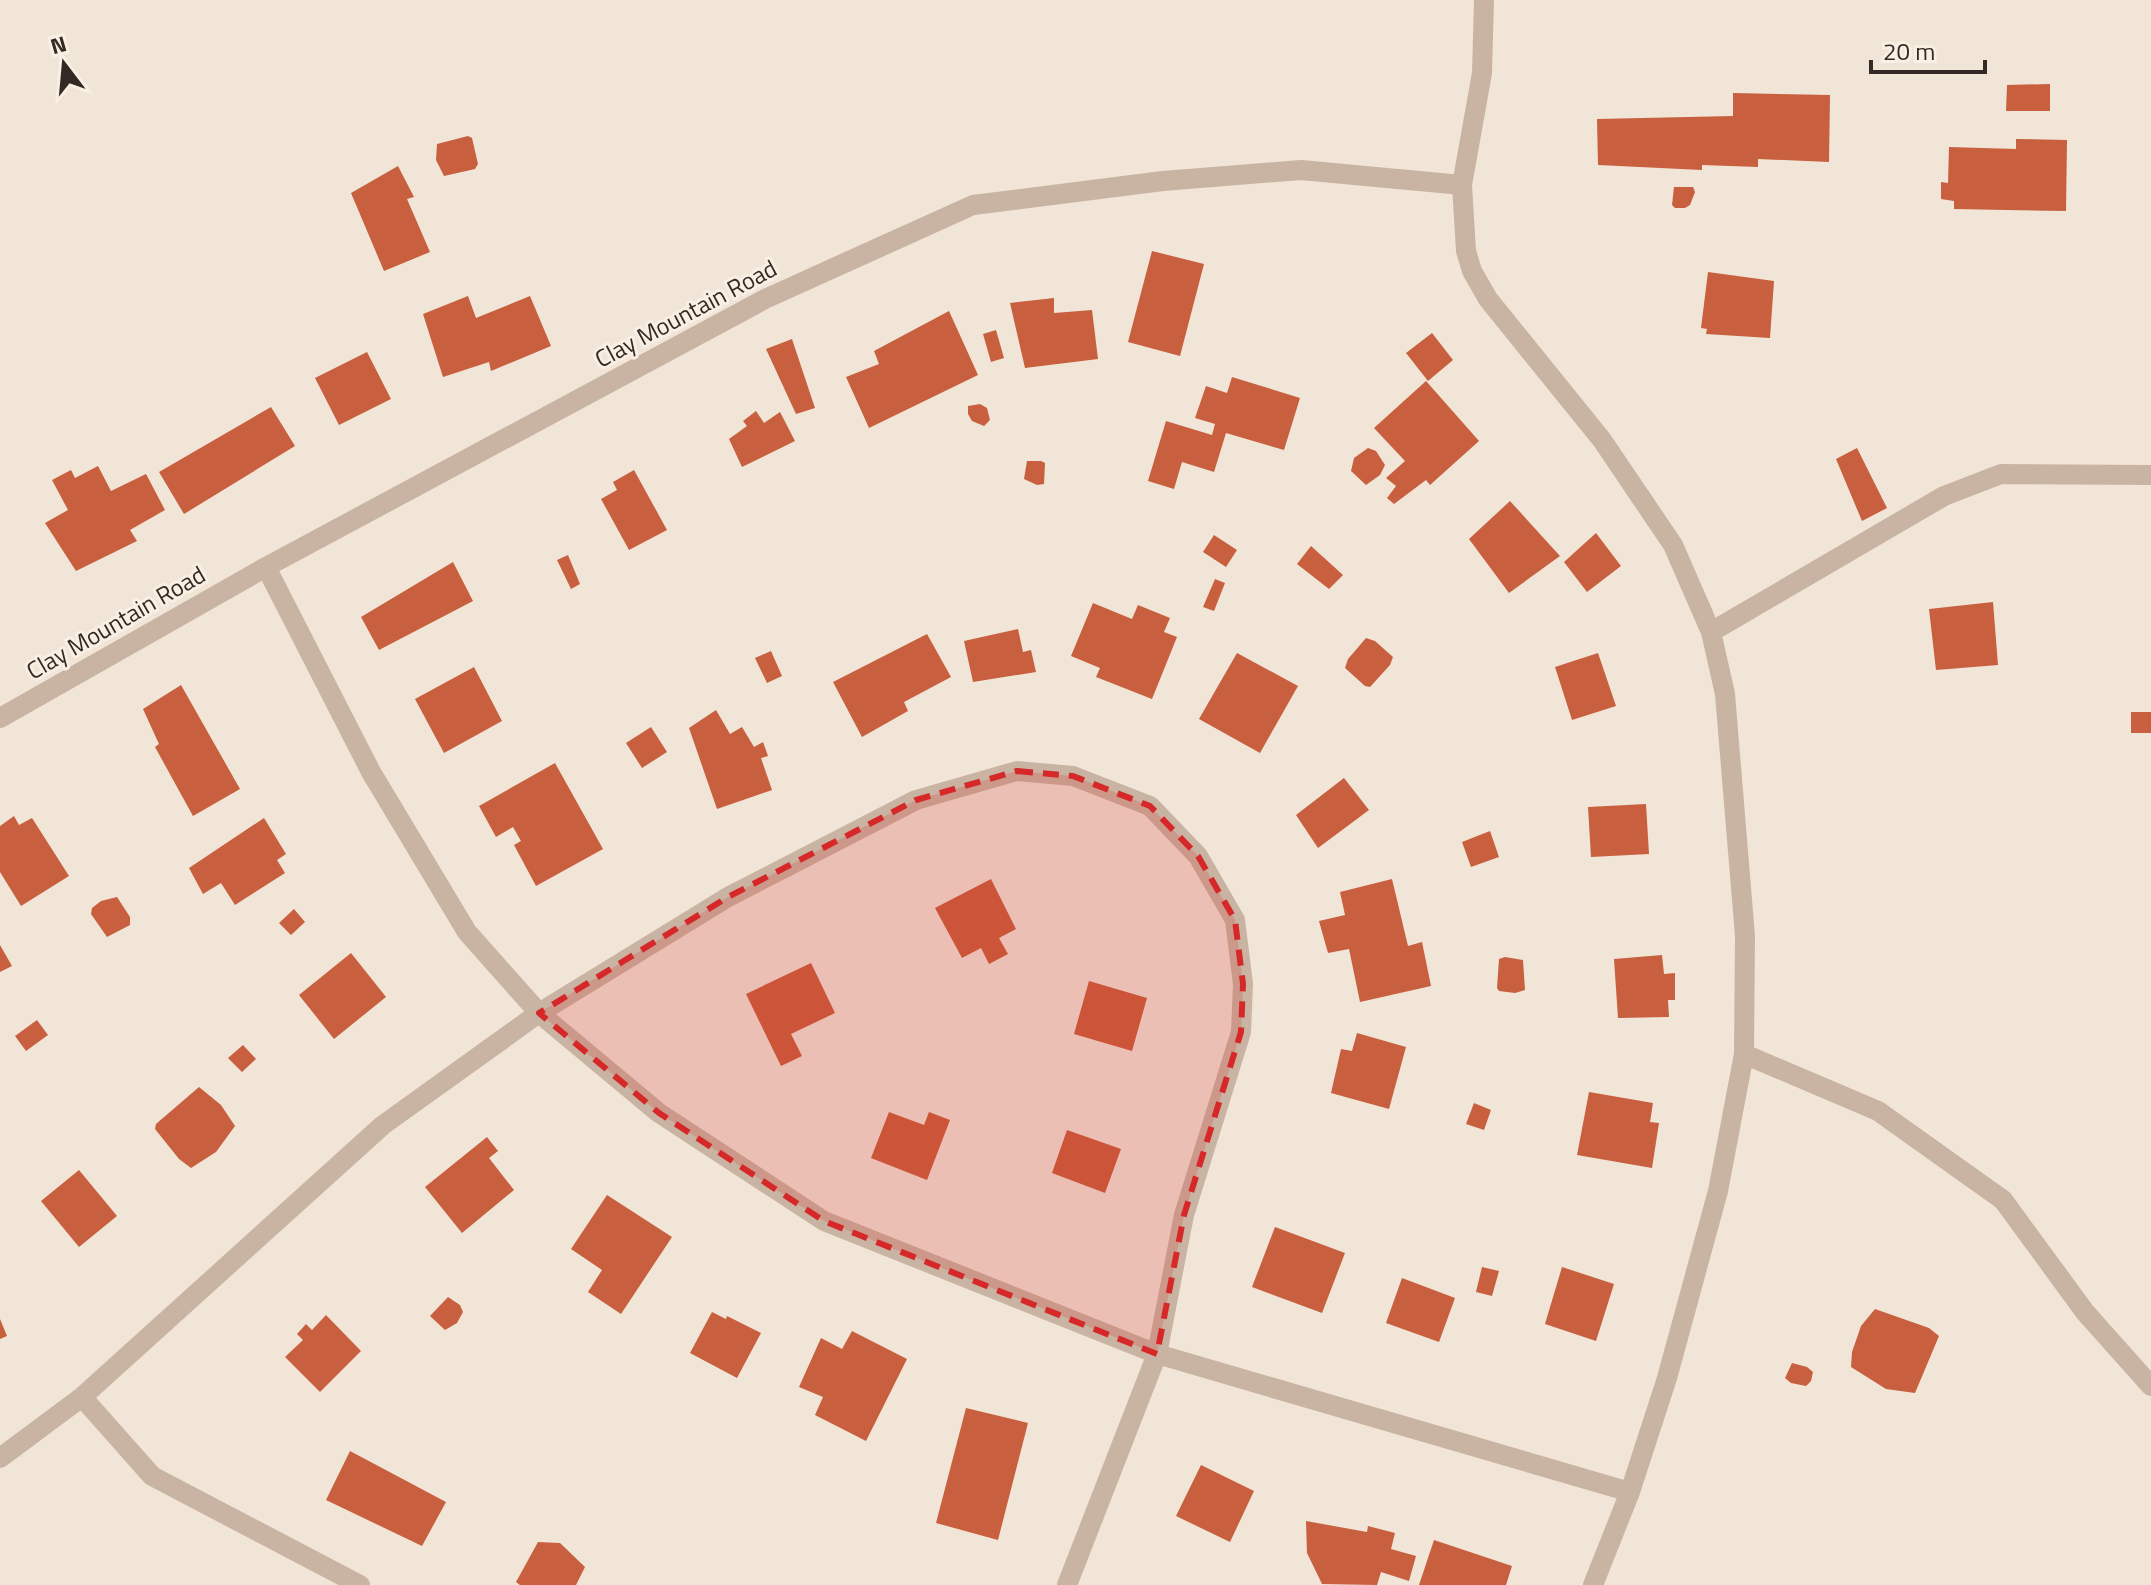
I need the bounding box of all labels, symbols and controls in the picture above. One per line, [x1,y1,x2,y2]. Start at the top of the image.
north arrow [24,24,104,104]
scale bar [1871,24,1985,74]
text: N [46,26,71,63]
text: 20 m [1883,33,1935,69]
street label: Clay Mountain Road [588,250,783,376]
street label: Clay Mountain Road [19,556,212,688]

